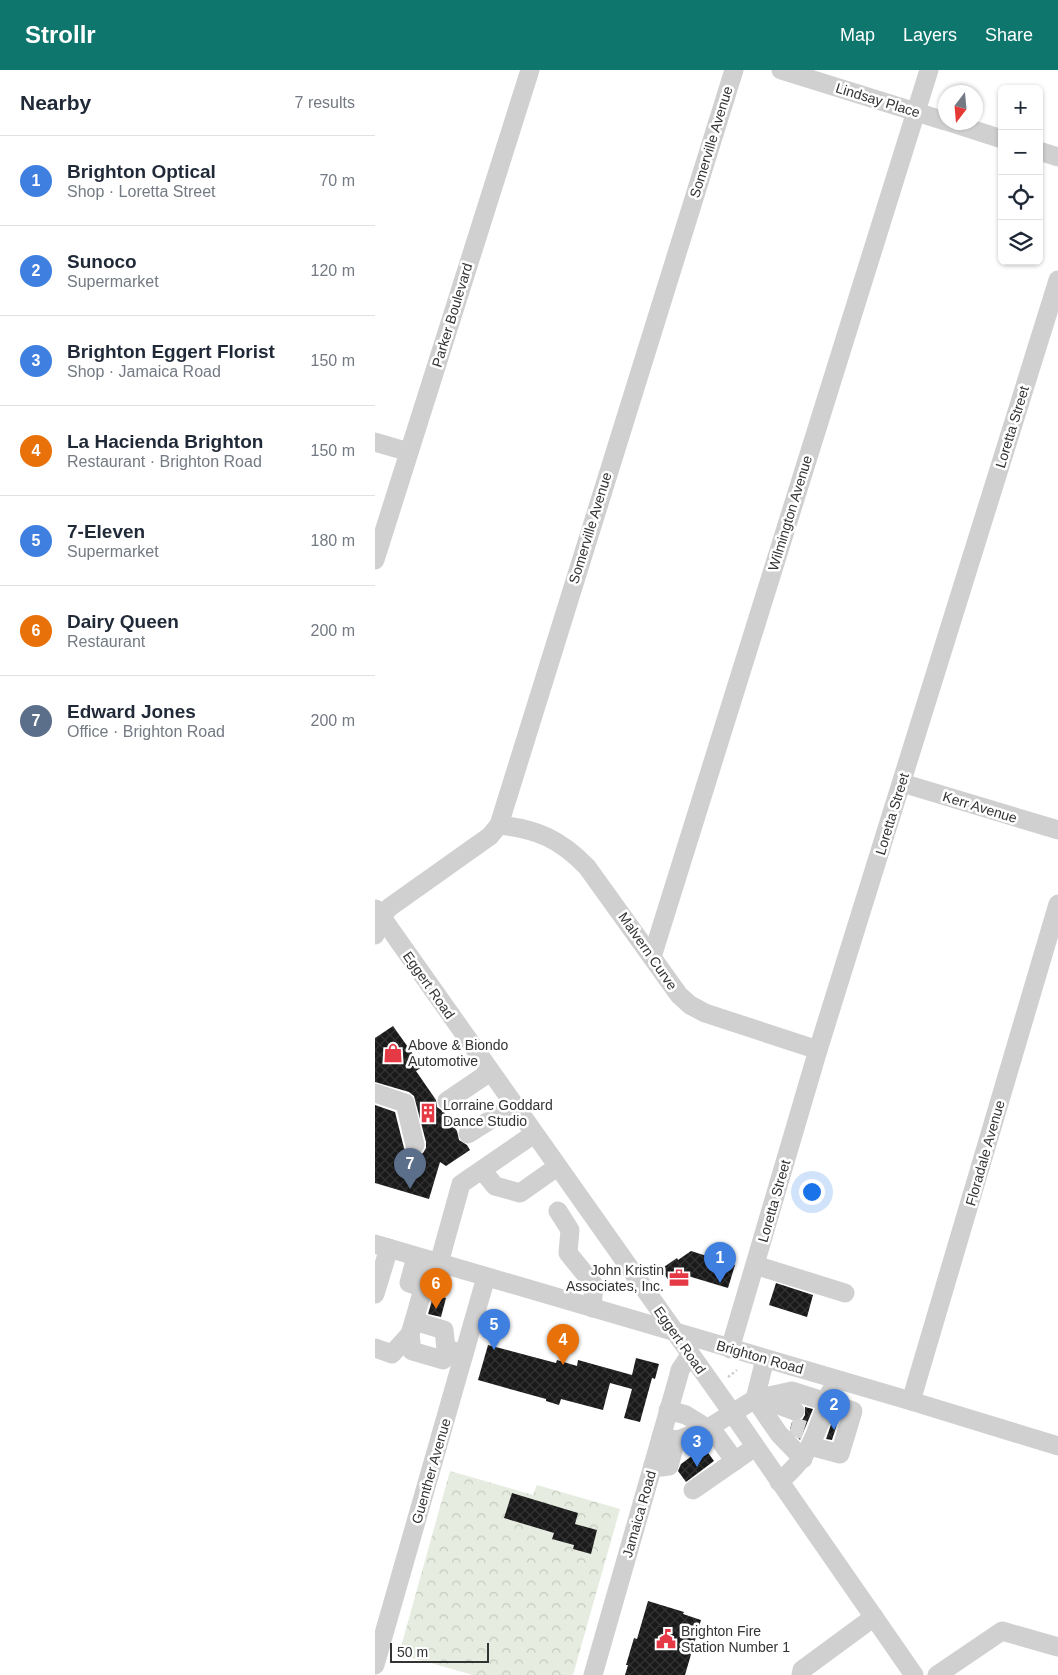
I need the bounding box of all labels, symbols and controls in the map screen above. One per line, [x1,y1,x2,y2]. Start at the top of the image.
text: Strollr [25,21,96,48]
text: Map [840,25,875,45]
text: Layers [903,25,957,45]
text: Share [985,25,1033,45]
street label: Lindsay Place [834,80,922,120]
street label: Somerville Avenue [686,84,736,200]
north arrow [938,85,983,130]
map controls [998,85,1043,265]
button: + [998,85,1043,130]
text: Nearby [20,91,91,114]
text: 7 results [295,94,355,111]
button: − [998,130,1043,175]
text: Brighton Optical [67,161,216,182]
text: 1 [32,172,40,189]
text: 70 m [319,172,355,189]
button: locate [998,175,1043,220]
text: Shop · Loretta Street [67,183,216,200]
button: layers [998,220,1043,265]
text: Sunoco [67,251,137,272]
street label: Parker Boulevard [429,261,475,369]
text: 2 [32,262,40,279]
text: 120 m [311,262,355,279]
text: Supermarket [67,273,159,290]
text: Brighton Eggert Florist [67,341,275,362]
text: 3 [32,352,40,369]
text: 150 m [311,352,355,369]
text: Shop · Jamaica Road [67,363,221,380]
street label: Loretta Street [992,384,1032,470]
text: La Hacienda Brighton [67,431,263,452]
text: 4 [32,442,40,459]
text: 150 m [311,442,355,459]
text: Restaurant · Brighton Road [67,453,262,470]
street label: Wilmington Avenue [765,453,815,573]
street label: Somerville Avenue [565,470,615,586]
text: 7-Eleven [67,521,145,542]
text: 5 [32,532,40,549]
text: 180 m [311,532,355,549]
text: Supermarket [67,543,159,560]
text: Dairy Queen [67,611,179,632]
text: 6 [32,622,40,639]
text: 200 m [311,622,355,639]
text: Restaurant [67,633,145,650]
text: Edward Jones [67,701,196,722]
text: 7 [32,712,40,729]
text: 200 m [311,712,355,729]
text: Office · Brighton Road [67,723,225,740]
street label: Loretta Street [872,771,912,857]
street label: Kerr Avenue [941,788,1019,826]
street label: Malvern Curve [615,909,681,993]
street label: Eggert Road [400,948,458,1022]
place label: Above & Biondo Automotive [408,1037,509,1069]
shop icon: Above & Biondo Automotive [382,1042,404,1064]
place label: Lorraine Goddard Dance Studio [443,1097,553,1129]
street label: Floradale Avenue [962,1098,1008,1207]
building icon: Lorraine Goddard Dance Studio [417,1102,439,1124]
pin: 7 [394,1148,426,1189]
street label: Loretta Street [755,1158,793,1244]
your location [799,1179,825,1205]
pin: 1 [704,1242,736,1283]
place label: John Kristin Associates, Inc. [566,1262,664,1294]
office icon: John Kristin Associates, Inc. [668,1267,690,1289]
pin: 6 [420,1268,452,1309]
street label: Eggert Road [651,1303,709,1377]
pin: 5 [478,1309,510,1350]
pin: 4 [547,1324,579,1365]
street label: Brighton Road [715,1337,805,1377]
pin: 2 [818,1389,850,1430]
street label: Guenther Avenue [408,1416,454,1525]
pin: 3 [681,1426,713,1467]
street label: Jamaica Road [619,1469,659,1559]
place label: Brighton Fire Station Number 1 [681,1623,790,1655]
public building icon: Brighton Fire Station Number 1 [655,1628,677,1650]
scale bar [390,1640,489,1663]
text: 50 m [397,1644,428,1660]

